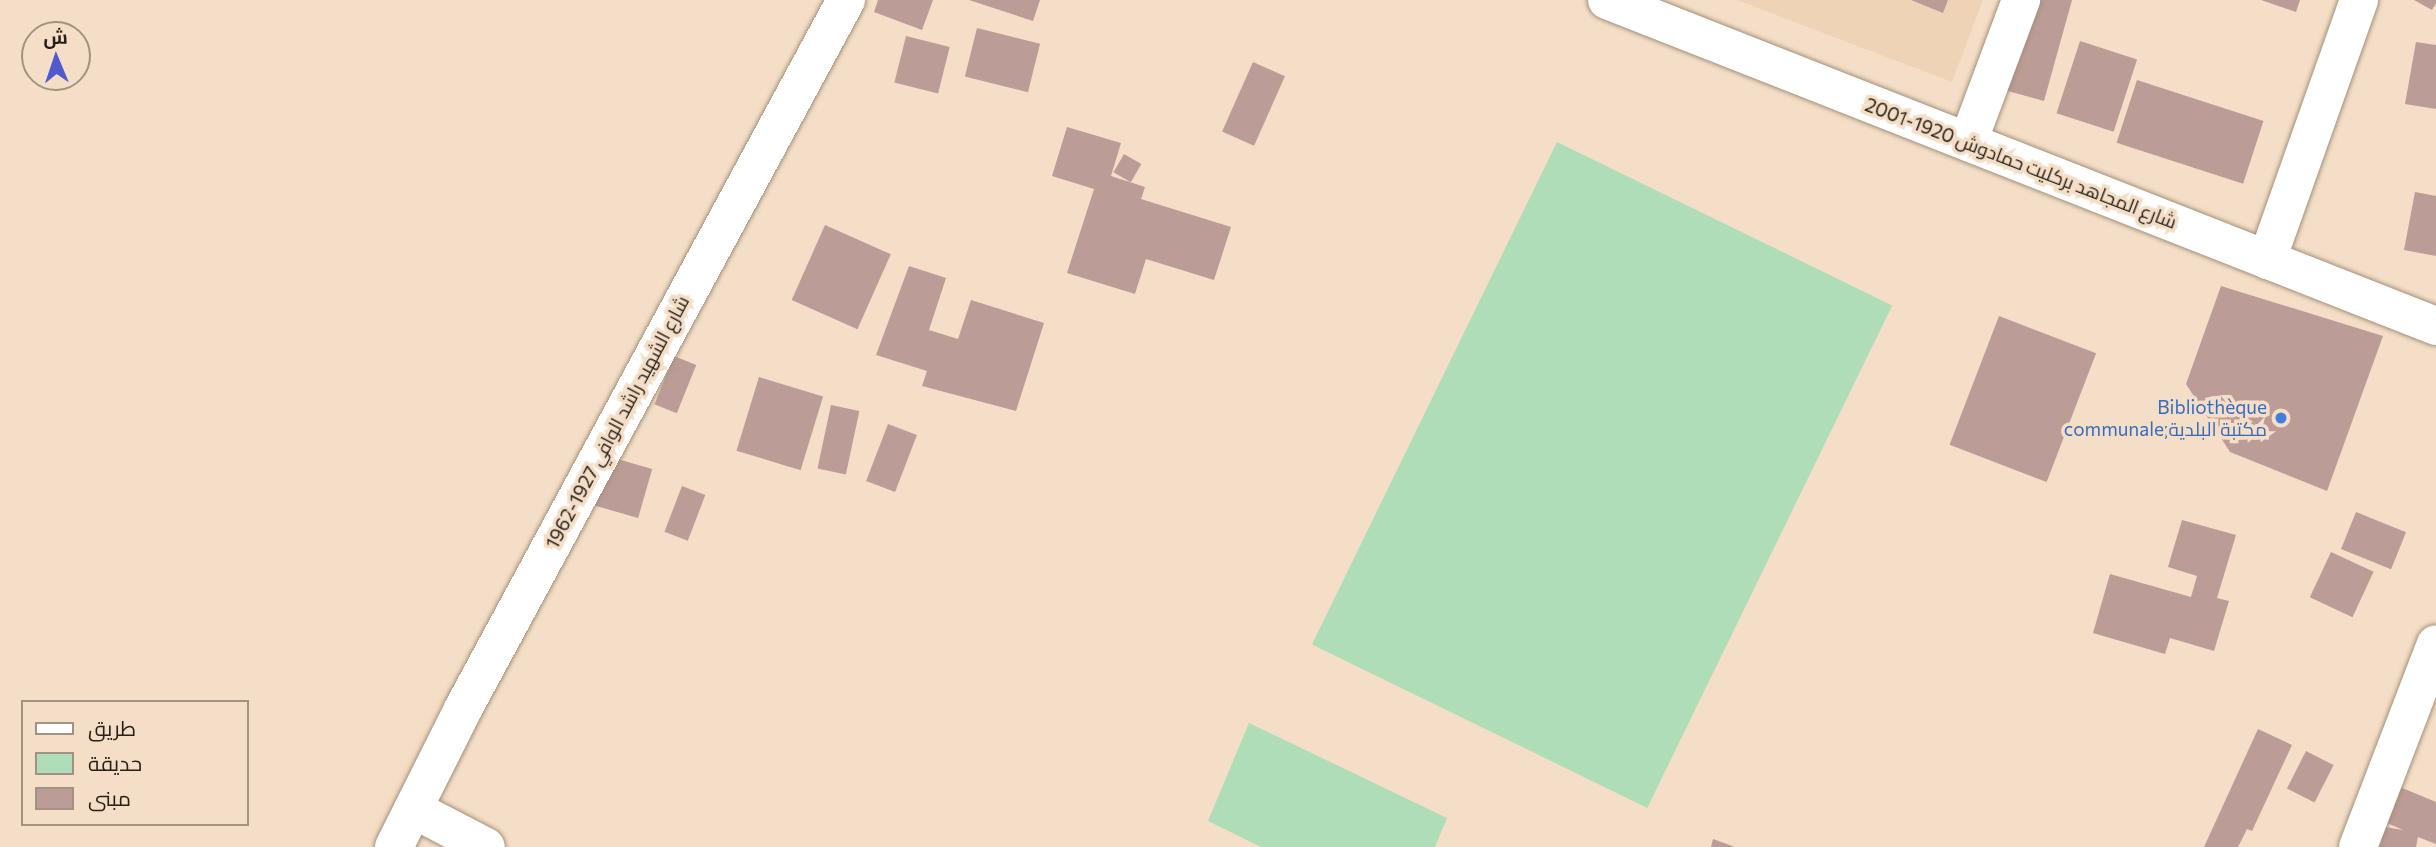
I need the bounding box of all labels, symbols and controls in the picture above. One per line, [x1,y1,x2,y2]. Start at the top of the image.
north arrow [21,21,91,91]
text: ش [43,25,68,48]
street label: شارع المجاهد بركليت حمادوش 1920-2001 [1862,93,2180,233]
street label: شارع الشهيد راشد الوافي 1927-1962 [540,292,694,552]
place label: Bibliothèque communale;مكتبة البلدية [2064,396,2267,440]
marker: Bibliothèque communale;مكتبة البلدية [2273,410,2289,426]
legend [21,700,248,826]
text: طريق [88,715,136,740]
text: حديقة [88,750,142,775]
text: مبنى [88,785,131,810]

